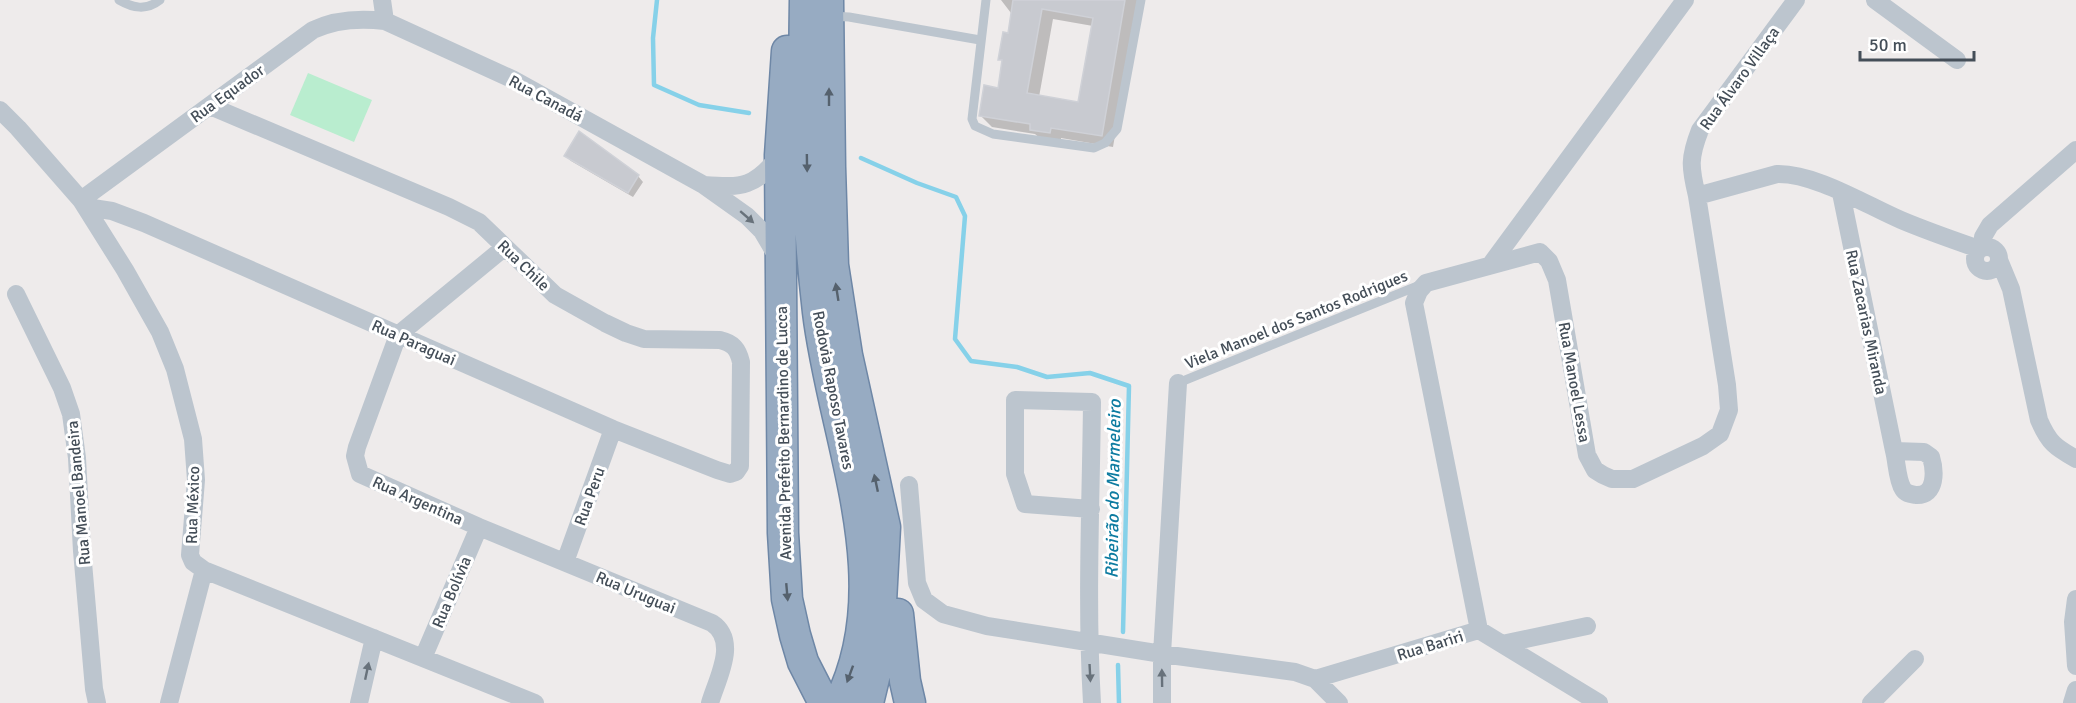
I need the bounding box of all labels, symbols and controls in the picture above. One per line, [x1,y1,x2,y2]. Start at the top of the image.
street label: Rua Álvaro Villaça [1696,23,1784,134]
scale bar [1860,24,1974,62]
text: 50 m [1869,34,1907,56]
street label: Rua Equador [187,60,269,127]
street label: Rua Canadá [505,71,586,127]
one-way arrow [824,88,834,107]
one-way arrow [802,154,812,173]
one-way arrow [739,210,754,223]
street label: Rua Chile [493,236,554,295]
street label: Rua Zacarias Miranda [1841,248,1891,397]
street label: Viela Manoel dos Santos Rodrigues [1182,266,1411,374]
one-way arrow [833,282,842,301]
street label: Avenida Prefeito Bernardino de Lucca [772,306,796,560]
street label: Rodovia Raposo Tavares [808,309,858,471]
street label: Rua Paraguai [368,315,459,370]
street label: Rua Manoel Lessa [1554,320,1594,444]
water label: Ribeirão do Marmeleiro [1100,398,1126,579]
street label: Rua Manoel Bandeira [63,420,95,566]
street label: Rua Peru [570,464,610,528]
street label: Rua México [182,466,204,544]
street label: Rua Argentina [369,472,466,530]
one-way arrow [870,474,880,492]
street label: Rua Bolívia [428,554,476,631]
street label: Rua Uruguai [593,567,678,619]
one-way arrow [782,582,792,601]
street label: Rua Bariri [1395,626,1466,666]
one-way arrow [362,661,372,680]
one-way arrow [1085,663,1095,682]
one-way arrow [845,666,855,684]
one-way arrow [1157,669,1167,688]

